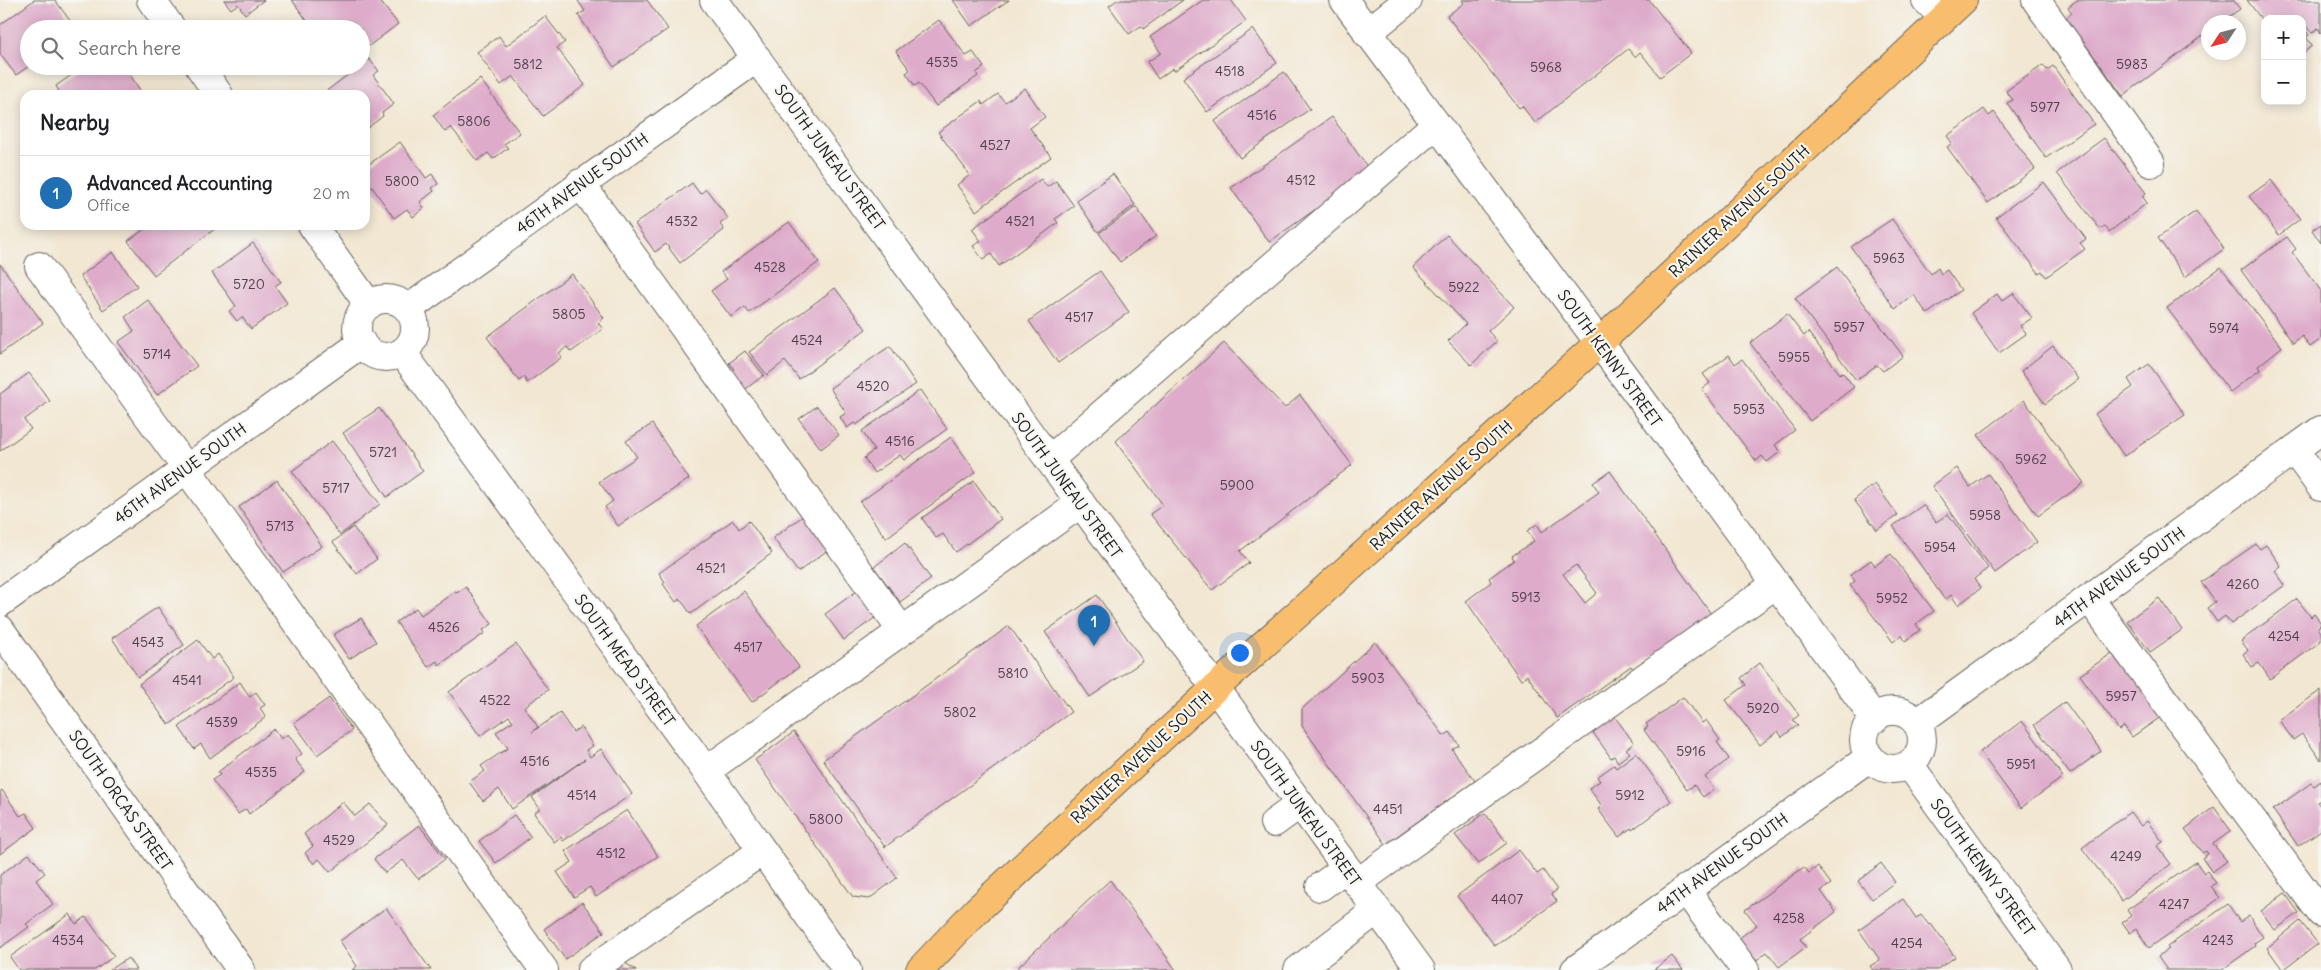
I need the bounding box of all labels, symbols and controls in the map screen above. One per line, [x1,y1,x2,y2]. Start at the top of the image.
north arrow [2201,15,2246,60]
map controls [2261,15,2306,105]
button: + [2261,15,2306,60]
search box [20,20,370,75]
icon: search [38,34,66,62]
text: Search here [78,36,181,60]
house number: 4535 [926,53,958,71]
house number: 5812 [513,55,543,73]
house number: 5983 [2116,55,2148,73]
house number: 5968 [1530,58,1562,76]
button: − [2261,60,2306,105]
house number: 4518 [1215,62,1245,80]
street label: SOUTH JUNEAU STREET [770,80,890,234]
house number: 5977 [2030,98,2060,116]
house number: 4516 [1247,106,1277,124]
text: Nearby [40,109,110,136]
house number: 5806 [457,112,491,130]
street label: 46TH AVENUE SOUTH [512,128,652,238]
house number: 4527 [980,136,1010,154]
street label: RAINIER AVENUE SOUTH [1664,141,1814,281]
text: Advanced Accounting [87,171,273,195]
house number: 4512 [1286,171,1316,189]
house number: 5800 [385,172,419,190]
text: 1 [53,183,59,203]
text: 20 m [313,183,350,203]
text: Office [87,195,130,215]
house number: 4532 [666,212,698,230]
house number: 4521 [1005,212,1035,230]
house number: 5963 [1873,249,1905,267]
house number: 4528 [754,258,786,276]
house number: 5720 [233,275,265,293]
house number: 5922 [1448,278,1480,296]
street label: SOUTH KENNY STREET [1554,286,1666,430]
house number: 5805 [552,305,586,323]
house number: 4517 [1065,308,1093,326]
house number: 5957 [1833,318,1865,336]
house number: 5974 [2209,319,2239,337]
house number: 4524 [791,331,823,349]
house number: 5714 [143,345,171,363]
house number: 5955 [1778,348,1810,366]
house number: 4520 [856,377,890,395]
house number: 5953 [1733,400,1765,418]
street label: SOUTH JUNEAU STREET [1007,408,1127,562]
street label: RAINIER AVENUE SOUTH [1365,416,1517,554]
street label: 46TH AVENUE SOUTH [110,418,250,528]
house number: 4516 [885,432,915,450]
house number: 5721 [369,443,397,461]
house number: 5962 [2015,450,2047,468]
house number: 5900 [1220,476,1254,494]
house number: 5717 [322,479,350,497]
house number: 5958 [1969,506,2001,524]
house number: 5713 [266,517,294,535]
street label: 44TH AVENUE SOUTH [2049,522,2189,632]
house number: 5954 [1924,538,1956,556]
house number: 4521 [696,559,726,577]
house number: 4260 [2226,575,2260,593]
house number: 5913 [1511,588,1541,606]
house number: 5952 [1876,589,1908,607]
street label: SOUTH MEAD STREET [570,590,680,730]
pin: 1 [1078,605,1110,646]
house number: 4526 [428,618,460,636]
house number: 4254 [2268,627,2300,645]
house number: 4543 [132,633,164,651]
house number: 4517 [734,638,762,656]
your location [1227,640,1253,666]
house number: 5810 [998,664,1028,682]
house number: 5903 [1351,669,1385,687]
house number: 4541 [172,671,202,689]
street label: RAINIER AVENUE SOUTH [1066,687,1216,827]
house number: 5957 [2105,687,2137,705]
house number: 4522 [479,691,511,709]
house number: 5920 [1747,699,1779,717]
house number: 5802 [944,703,977,721]
house number: 4539 [206,713,238,731]
street label: SOUTH ORCAS STREET [65,726,177,874]
street label: SOUTH JUNEAU STREET [1246,736,1366,890]
house number: 5916 [1676,742,1706,760]
house number: 4516 [520,752,550,770]
house number: 5951 [2006,755,2036,773]
house number: 4535 [245,763,277,781]
house number: 4514 [567,786,597,804]
house number: 5912 [1615,786,1645,804]
street label: SOUTH KENNY STREET [1927,795,2039,939]
house number: 4451 [1373,800,1403,818]
street label: 44TH AVENUE SOUTH [1652,808,1792,918]
house number: 5800 [809,810,843,828]
house number: 4529 [323,831,355,849]
house number: 4512 [596,844,626,862]
house number: 4249 [2110,847,2142,865]
house number: 4407 [1491,890,1523,908]
house number: 4247 [2159,895,2189,913]
house number: 4258 [1773,909,1805,927]
house number: 4534 [52,931,84,949]
house number: 4243 [2202,931,2234,949]
house number: 4254 [1891,934,1923,952]

